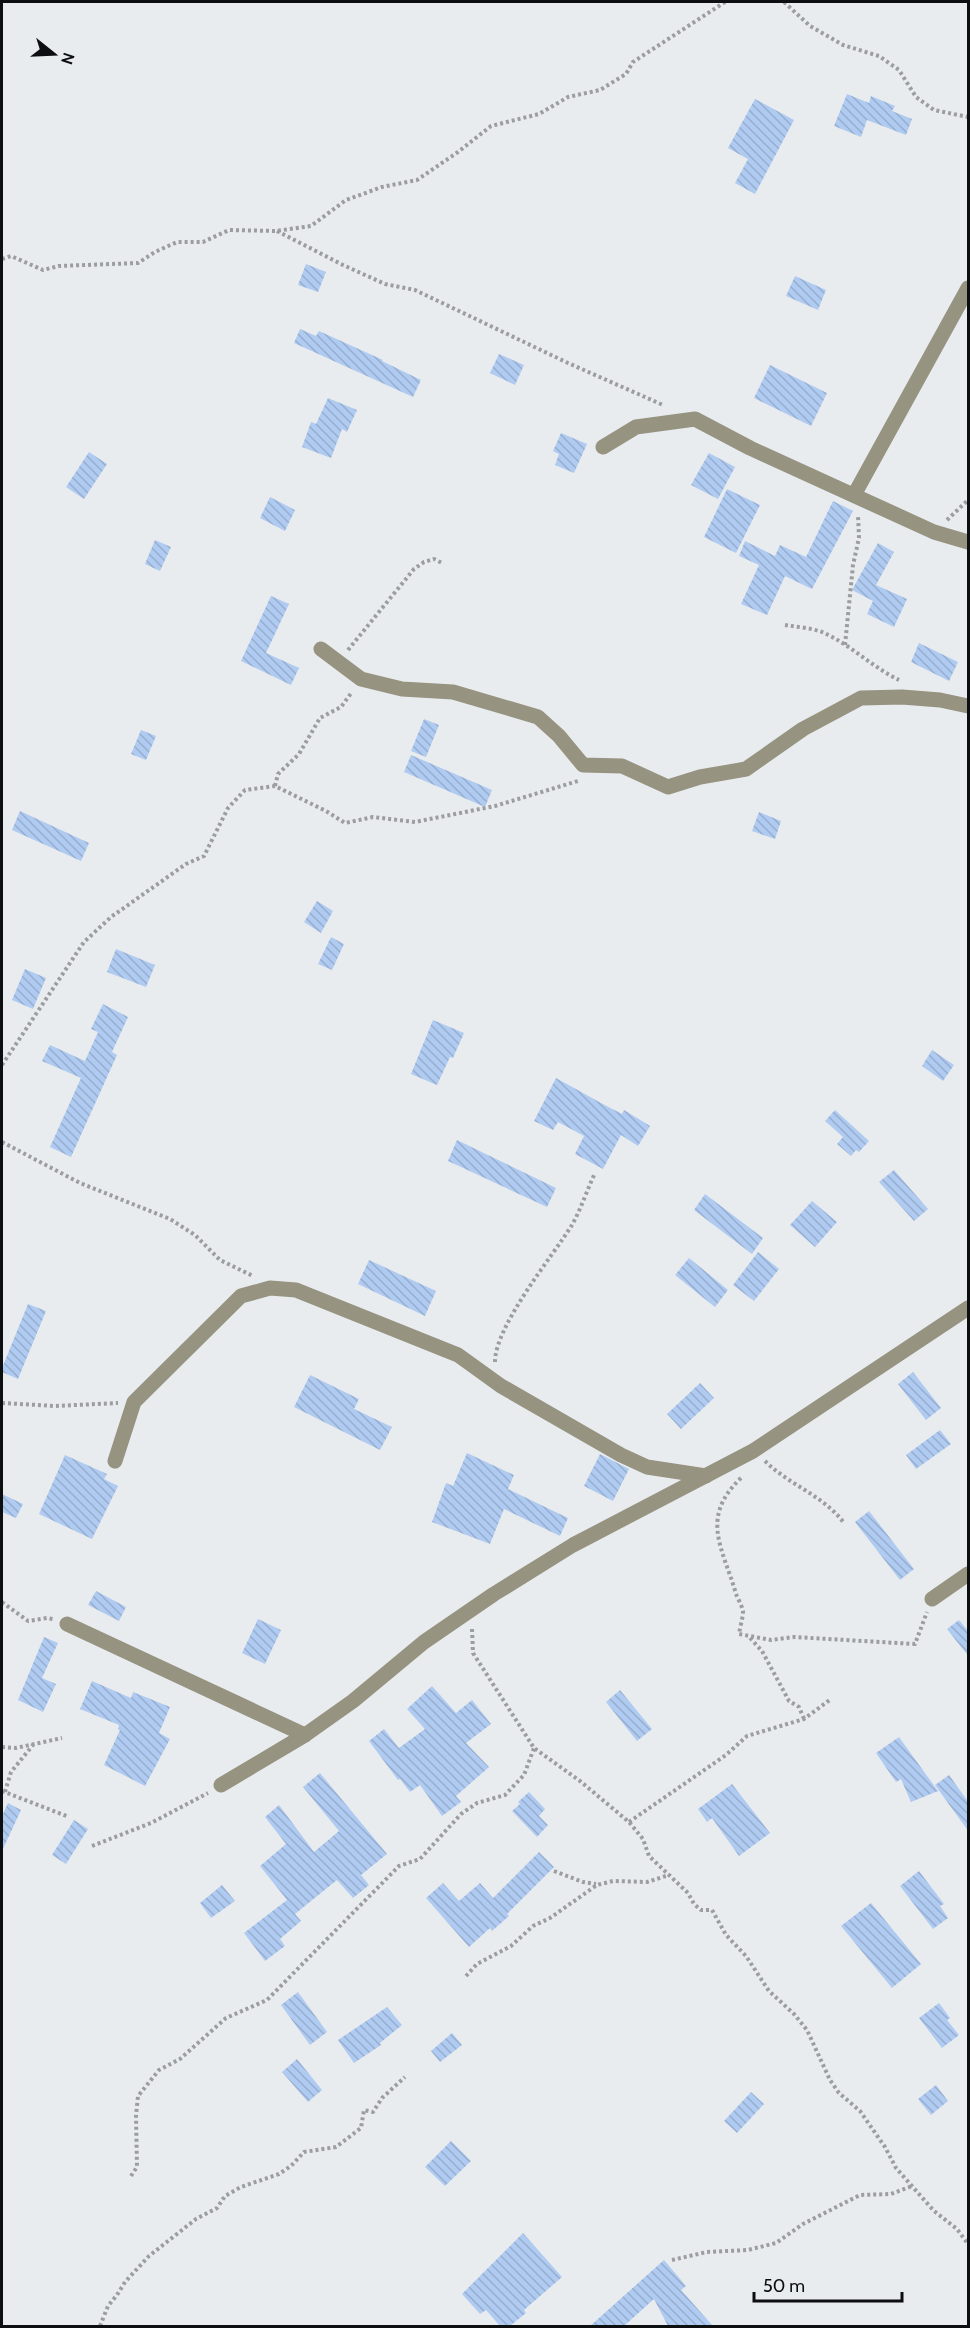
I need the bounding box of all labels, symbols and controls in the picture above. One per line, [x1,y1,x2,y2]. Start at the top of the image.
north arrow [24,24,84,84]
text: N [57,50,79,67]
scale bar [754,2265,902,2303]
text: 50 m [763,2275,805,2297]

